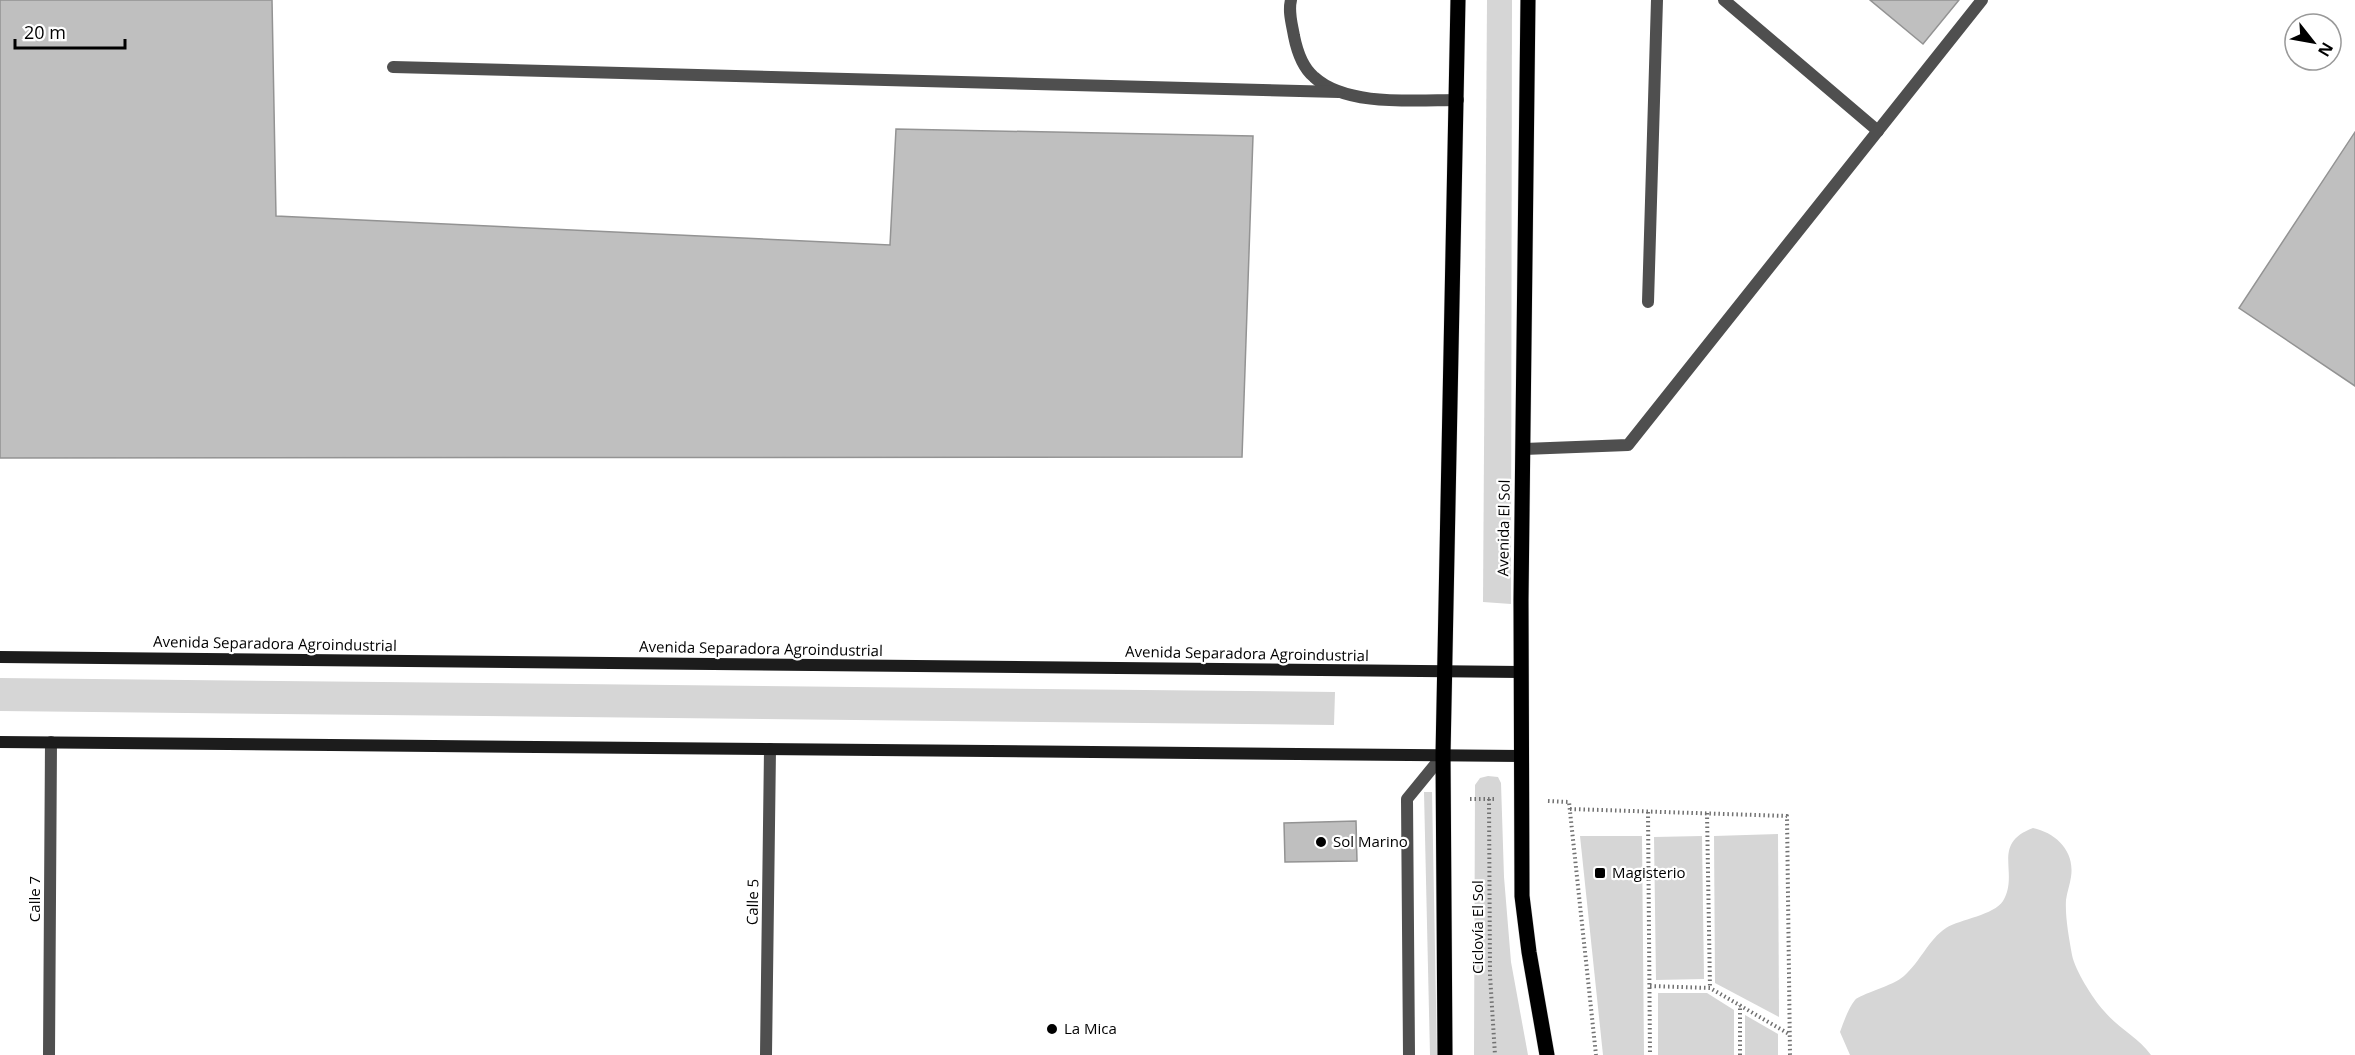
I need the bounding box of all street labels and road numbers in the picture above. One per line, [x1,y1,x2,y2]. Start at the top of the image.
street label: Avenida El Sol [1492,479,1514,577]
street label: Avenida Separadora Agroindustrial [153,631,397,655]
street label: Avenida Separadora Agroindustrial [639,636,883,660]
street label: Avenida Separadora Agroindustrial [1125,641,1369,665]
street label: Calle 7 [24,876,44,922]
street label: Calle 5 [742,879,762,925]
street label: Ciclovía El Sol [1467,880,1487,974]

